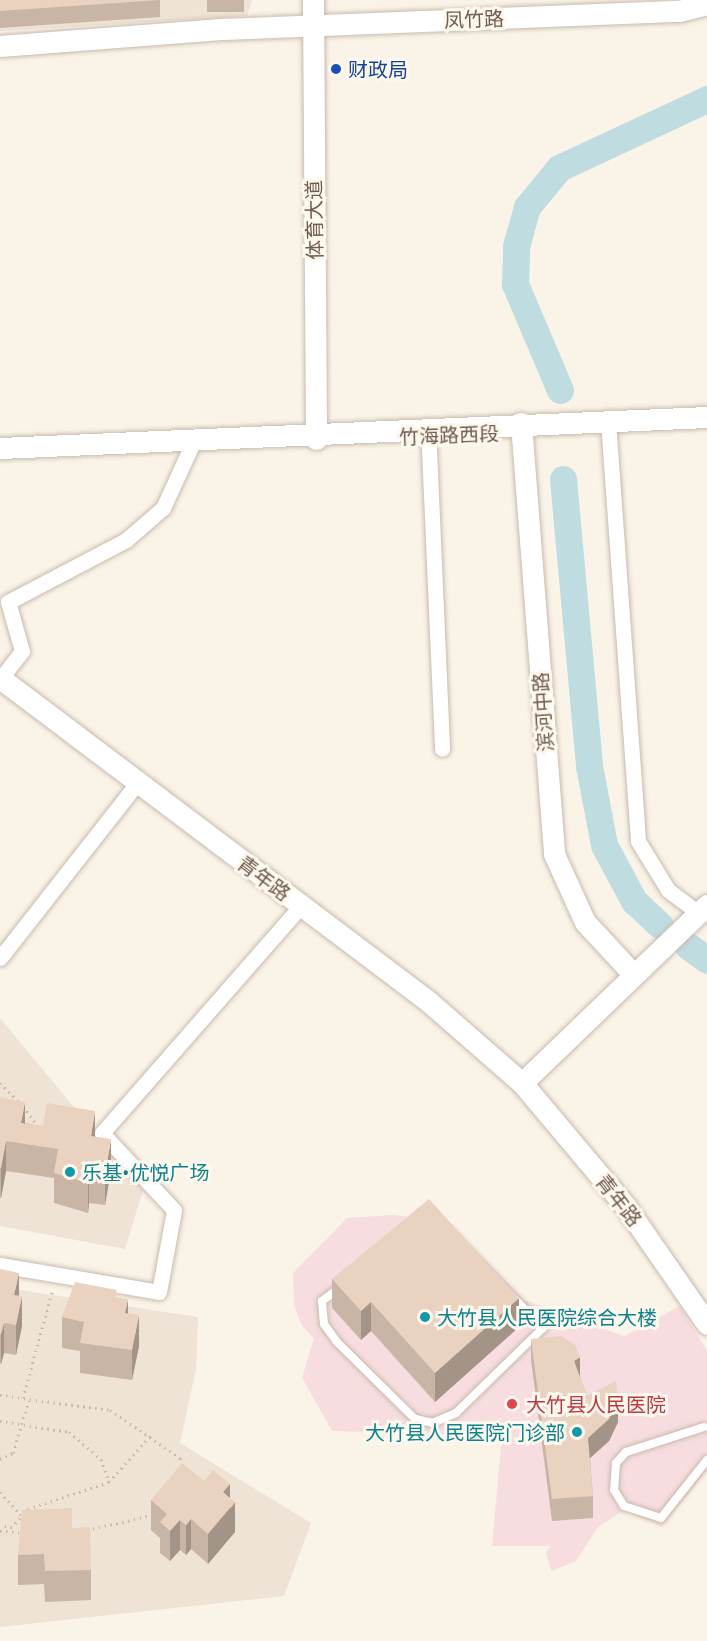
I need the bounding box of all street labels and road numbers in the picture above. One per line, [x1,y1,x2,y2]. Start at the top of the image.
street label: 凤竹路 [444,6,504,32]
street label: 体育大道 [301,180,327,260]
street label: 竹海路西段 [399,421,499,449]
street label: 滨河中路 [528,671,558,753]
street label: 青年路 [233,850,295,906]
street label: 青年路 [591,1169,647,1231]

